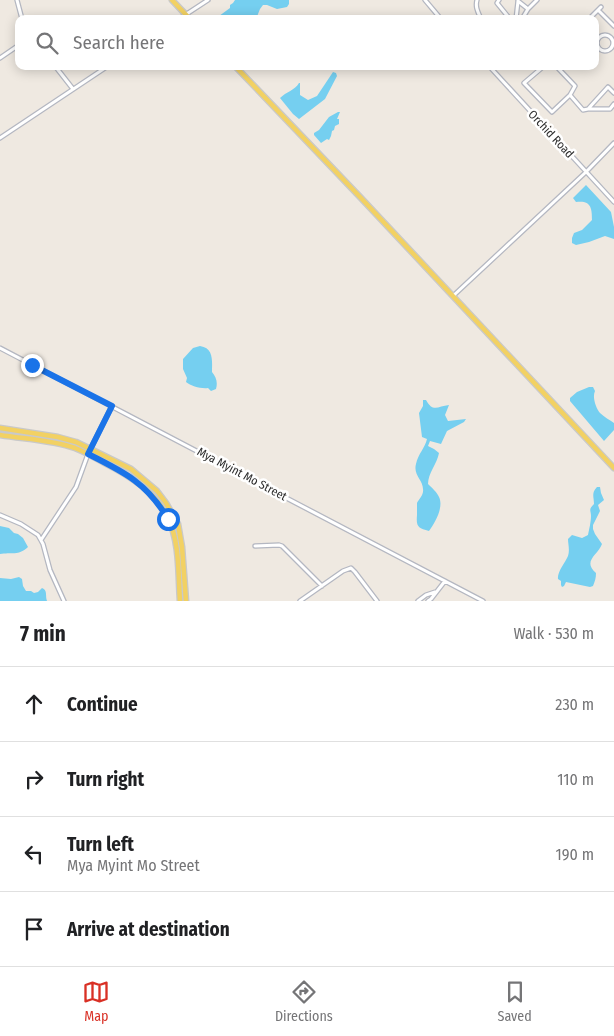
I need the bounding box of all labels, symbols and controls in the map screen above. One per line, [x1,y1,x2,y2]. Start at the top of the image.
search box [15,15,599,70]
icon: search [33,29,61,57]
text: Search here [73,31,165,54]
street label: Orchid Road [525,107,577,161]
route end [21,354,44,377]
street label: Mya Myint Mo Street [195,444,289,504]
route start [157,508,180,531]
text: 7 min [20,621,66,647]
text: Walk · 530 m [513,624,594,643]
icon: ahead [20,690,48,718]
text: Continue [67,693,138,716]
text: 230 m [555,695,594,714]
icon: right [20,765,48,793]
text: Turn right [67,768,144,791]
text: 110 m [557,770,594,789]
text: Turn left [67,833,134,856]
icon: left [20,840,48,868]
text: 190 m [556,845,594,864]
text: Mya Myint Mo Street [67,856,200,875]
icon: arrive [20,915,48,943]
text: Arrive at destination [67,918,230,941]
tab: Map [82,978,110,1025]
tab: Directions [275,978,333,1025]
tab: Saved [497,978,532,1025]

